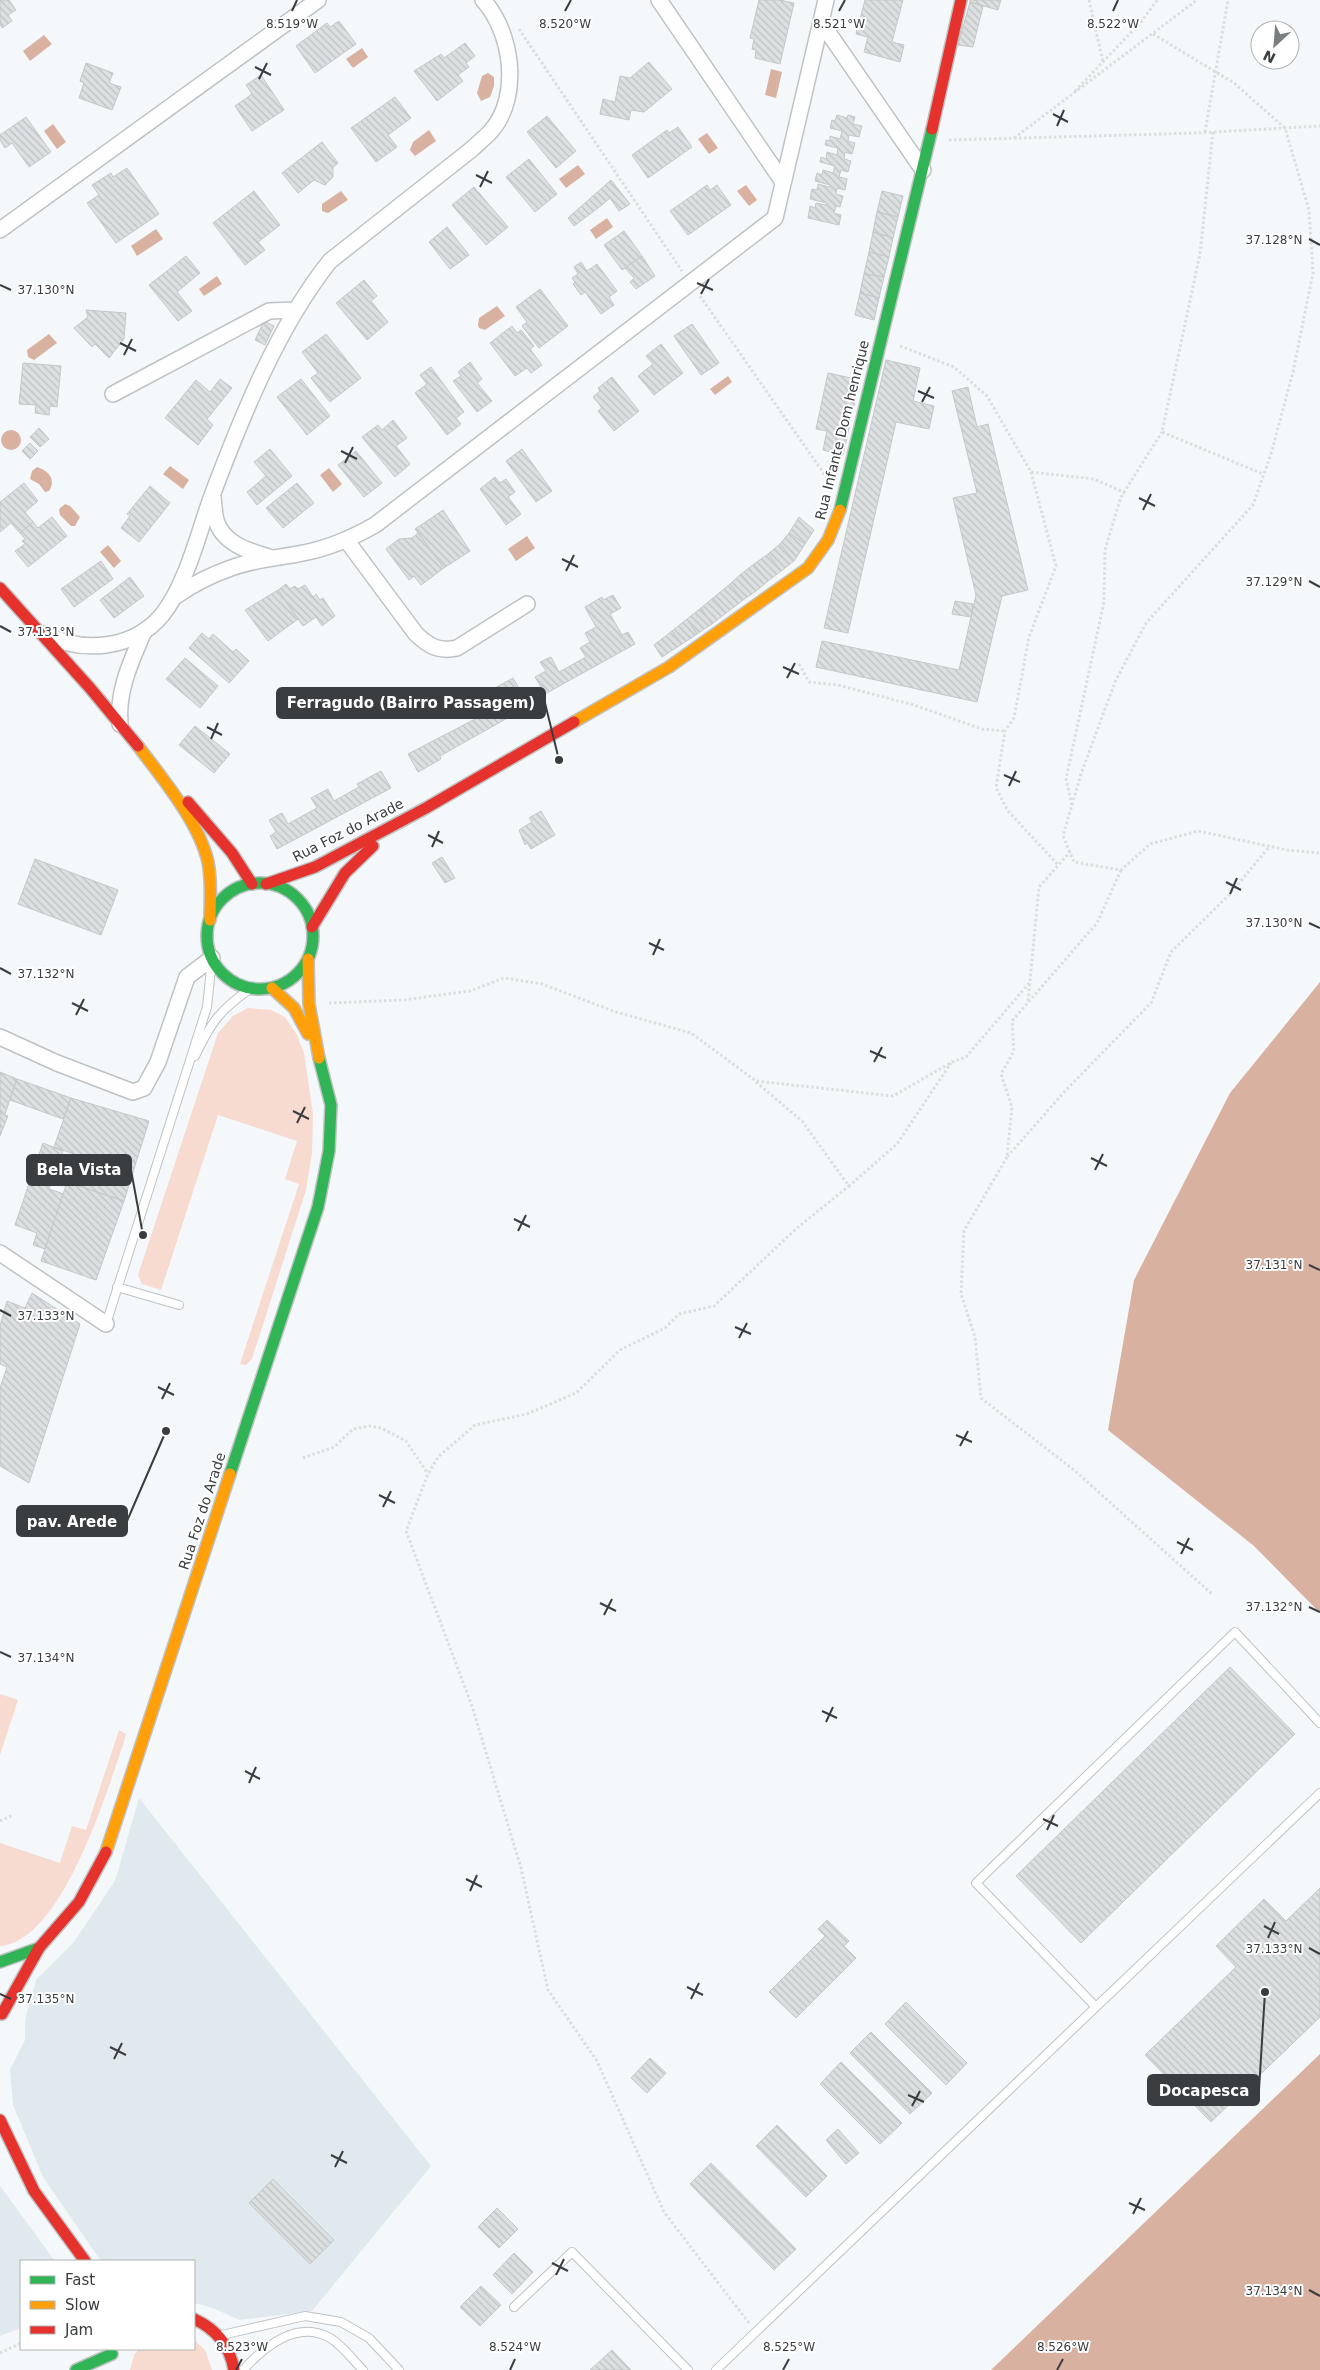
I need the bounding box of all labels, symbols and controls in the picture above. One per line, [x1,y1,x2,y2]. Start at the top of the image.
text: 8.519°W [266,17,318,31]
text: 8.520°W [539,17,591,31]
text: 8.521°W [813,17,865,31]
text: 8.522°W [1087,17,1139,31]
north arrow [1250,20,1300,70]
text: N [1261,47,1278,66]
text: 37.128°N [1246,233,1302,247]
text: 37.130°N [18,283,74,297]
street label: Rua Infante Dom henrique [812,338,872,522]
text: 37.129°N [1246,575,1302,589]
text: 37.131°N [18,625,74,639]
callout: Ferragudo (Bairro Passagem) [277,688,545,718]
text: Ferragudo (Bairro Passagem) [287,694,535,712]
street label: Rua Foz do Arade [290,795,406,865]
text: 37.130°N [1246,916,1302,930]
text: 37.132°N [18,967,74,981]
callout: Bela Vista [27,1155,131,1185]
text: Bela Vista [37,1161,121,1179]
text: 37.131°N [1246,1258,1302,1272]
text: 37.133°N [18,1309,74,1323]
street label: Rua Foz do Arade [176,1450,228,1572]
callout: pav. Arede [17,1506,127,1536]
text: pav. Arede [27,1513,117,1531]
text: 37.132°N [1246,1600,1302,1614]
text: 37.134°N [18,1651,74,1665]
text: 37.133°N [1246,1942,1302,1956]
text: 37.135°N [18,1992,74,2006]
callout: Docapesca [1148,2075,1259,2105]
text: Docapesca [1159,2082,1249,2100]
legend [20,2260,195,2350]
text: Fast [65,2271,95,2289]
text: 37.134°N [1246,2284,1302,2298]
text: Slow [65,2296,100,2314]
text: Jam [64,2321,93,2339]
text: 8.523°W [216,2340,268,2354]
text: 8.524°W [489,2340,541,2354]
text: 8.525°W [763,2340,815,2354]
text: 8.526°W [1037,2340,1089,2354]

